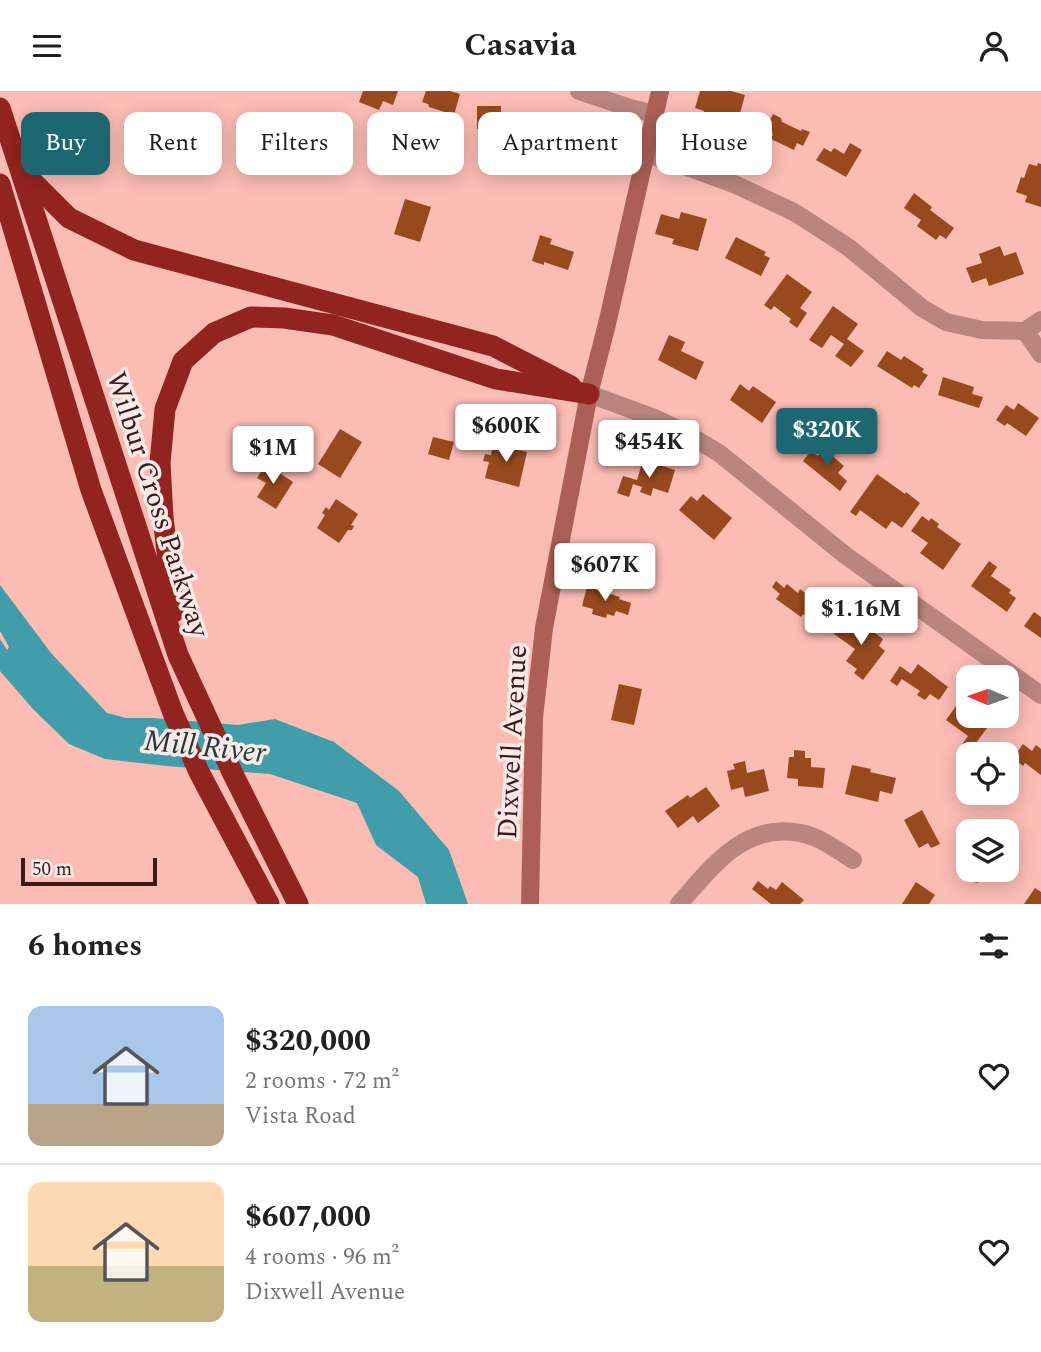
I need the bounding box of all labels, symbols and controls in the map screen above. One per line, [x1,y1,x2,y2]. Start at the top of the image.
text: Casavia [464,21,577,70]
icon: menu [28,27,66,65]
icon: person [975,27,1013,65]
chip: Buy [21,112,110,175]
chip: Rent [124,112,222,175]
chip: Filters [236,112,353,175]
chip: New [367,112,464,175]
chip: Apartment [478,112,642,175]
chip: House [656,112,772,175]
street label: Wilbur Cross Parkway [94,366,221,644]
pin: $600K [457,405,555,464]
text: $600K [471,409,541,444]
pin: $320K [778,409,876,468]
text: $320K [792,413,862,448]
pin: $454K [600,421,698,480]
text: $454K [614,425,684,460]
pin: $1M [239,427,307,486]
text: $1M [249,431,297,466]
pin: $607K [556,543,654,603]
text: $607K [570,548,640,583]
pin: $1.16M [804,587,918,647]
text: $1.16M [821,592,901,627]
street label: Dixwell Avenue [486,644,539,841]
north arrow [956,665,1018,728]
map controls [956,665,1019,882]
water label: Mill River [141,718,269,776]
button: locate [956,742,1019,805]
button: layers [956,819,1019,882]
scale bar [21,855,158,887]
text: 50 m [32,855,72,884]
text: 6 homes [28,923,142,969]
icon: filters [975,927,1013,965]
text: $320,000 [245,1018,371,1064]
icon: home [84,1034,168,1118]
icon: heart [975,1057,1013,1095]
text: 2 rooms · 72 m² [245,1064,399,1099]
text: Vista Road [245,1099,356,1134]
text: $607,000 [245,1194,371,1240]
icon: home [84,1210,168,1294]
icon: heart [975,1233,1013,1271]
text: 4 rooms · 96 m² [245,1240,399,1275]
text: Dixwell Avenue [245,1275,405,1310]

